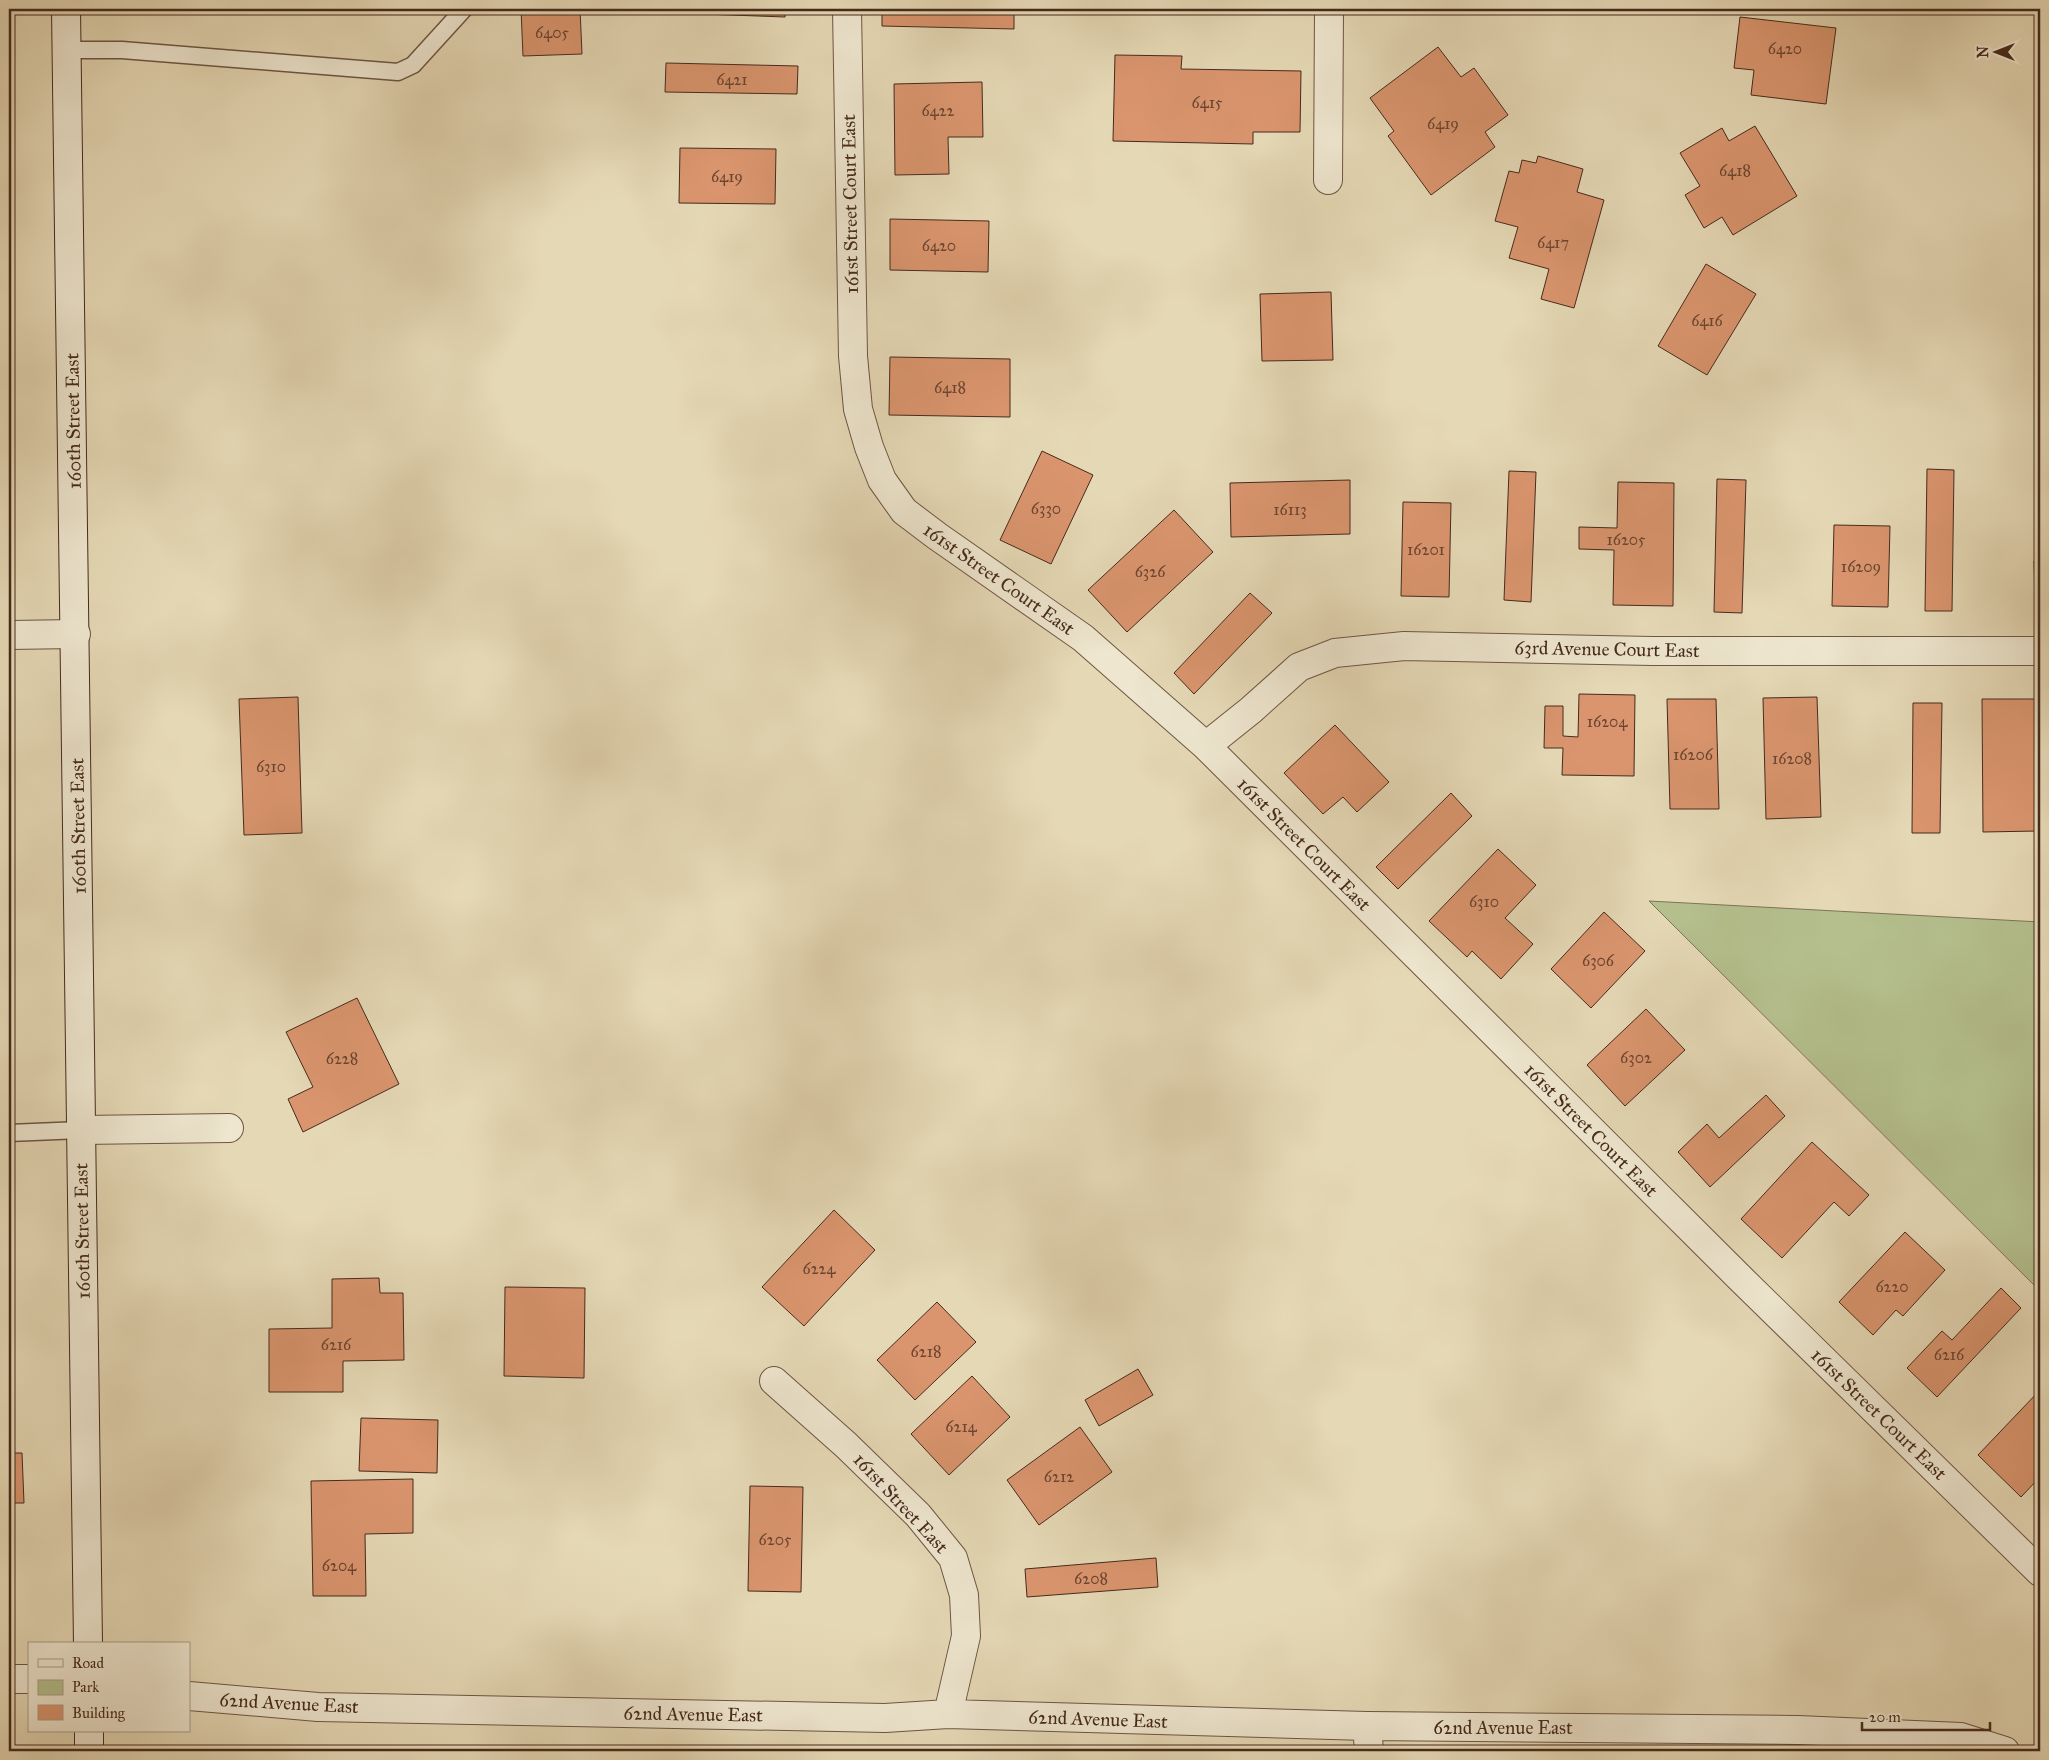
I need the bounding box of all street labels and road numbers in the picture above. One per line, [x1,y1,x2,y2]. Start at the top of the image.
street label: 161st Street Court East [837,114,863,294]
street label: 160th Street East [60,352,86,489]
street label: 161st Street Court East [919,518,1079,640]
street label: 63rd Avenue Court East [1514,636,1700,662]
street label: 160th Street East [65,757,91,894]
street label: 161st Street Court East [1232,772,1376,916]
street label: 161st Street Court East [1519,1058,1663,1202]
street label: 160th Street East [69,1162,95,1299]
street label: 161st Street Court East [1806,1343,1952,1485]
street label: 161st Street East [849,1448,954,1558]
street label: 62nd Avenue East [219,1688,360,1718]
street label: 62nd Avenue East [623,1701,763,1727]
street label: 62nd Avenue East [1028,1705,1168,1733]
street label: 62nd Avenue East [1433,1716,1573,1739]

